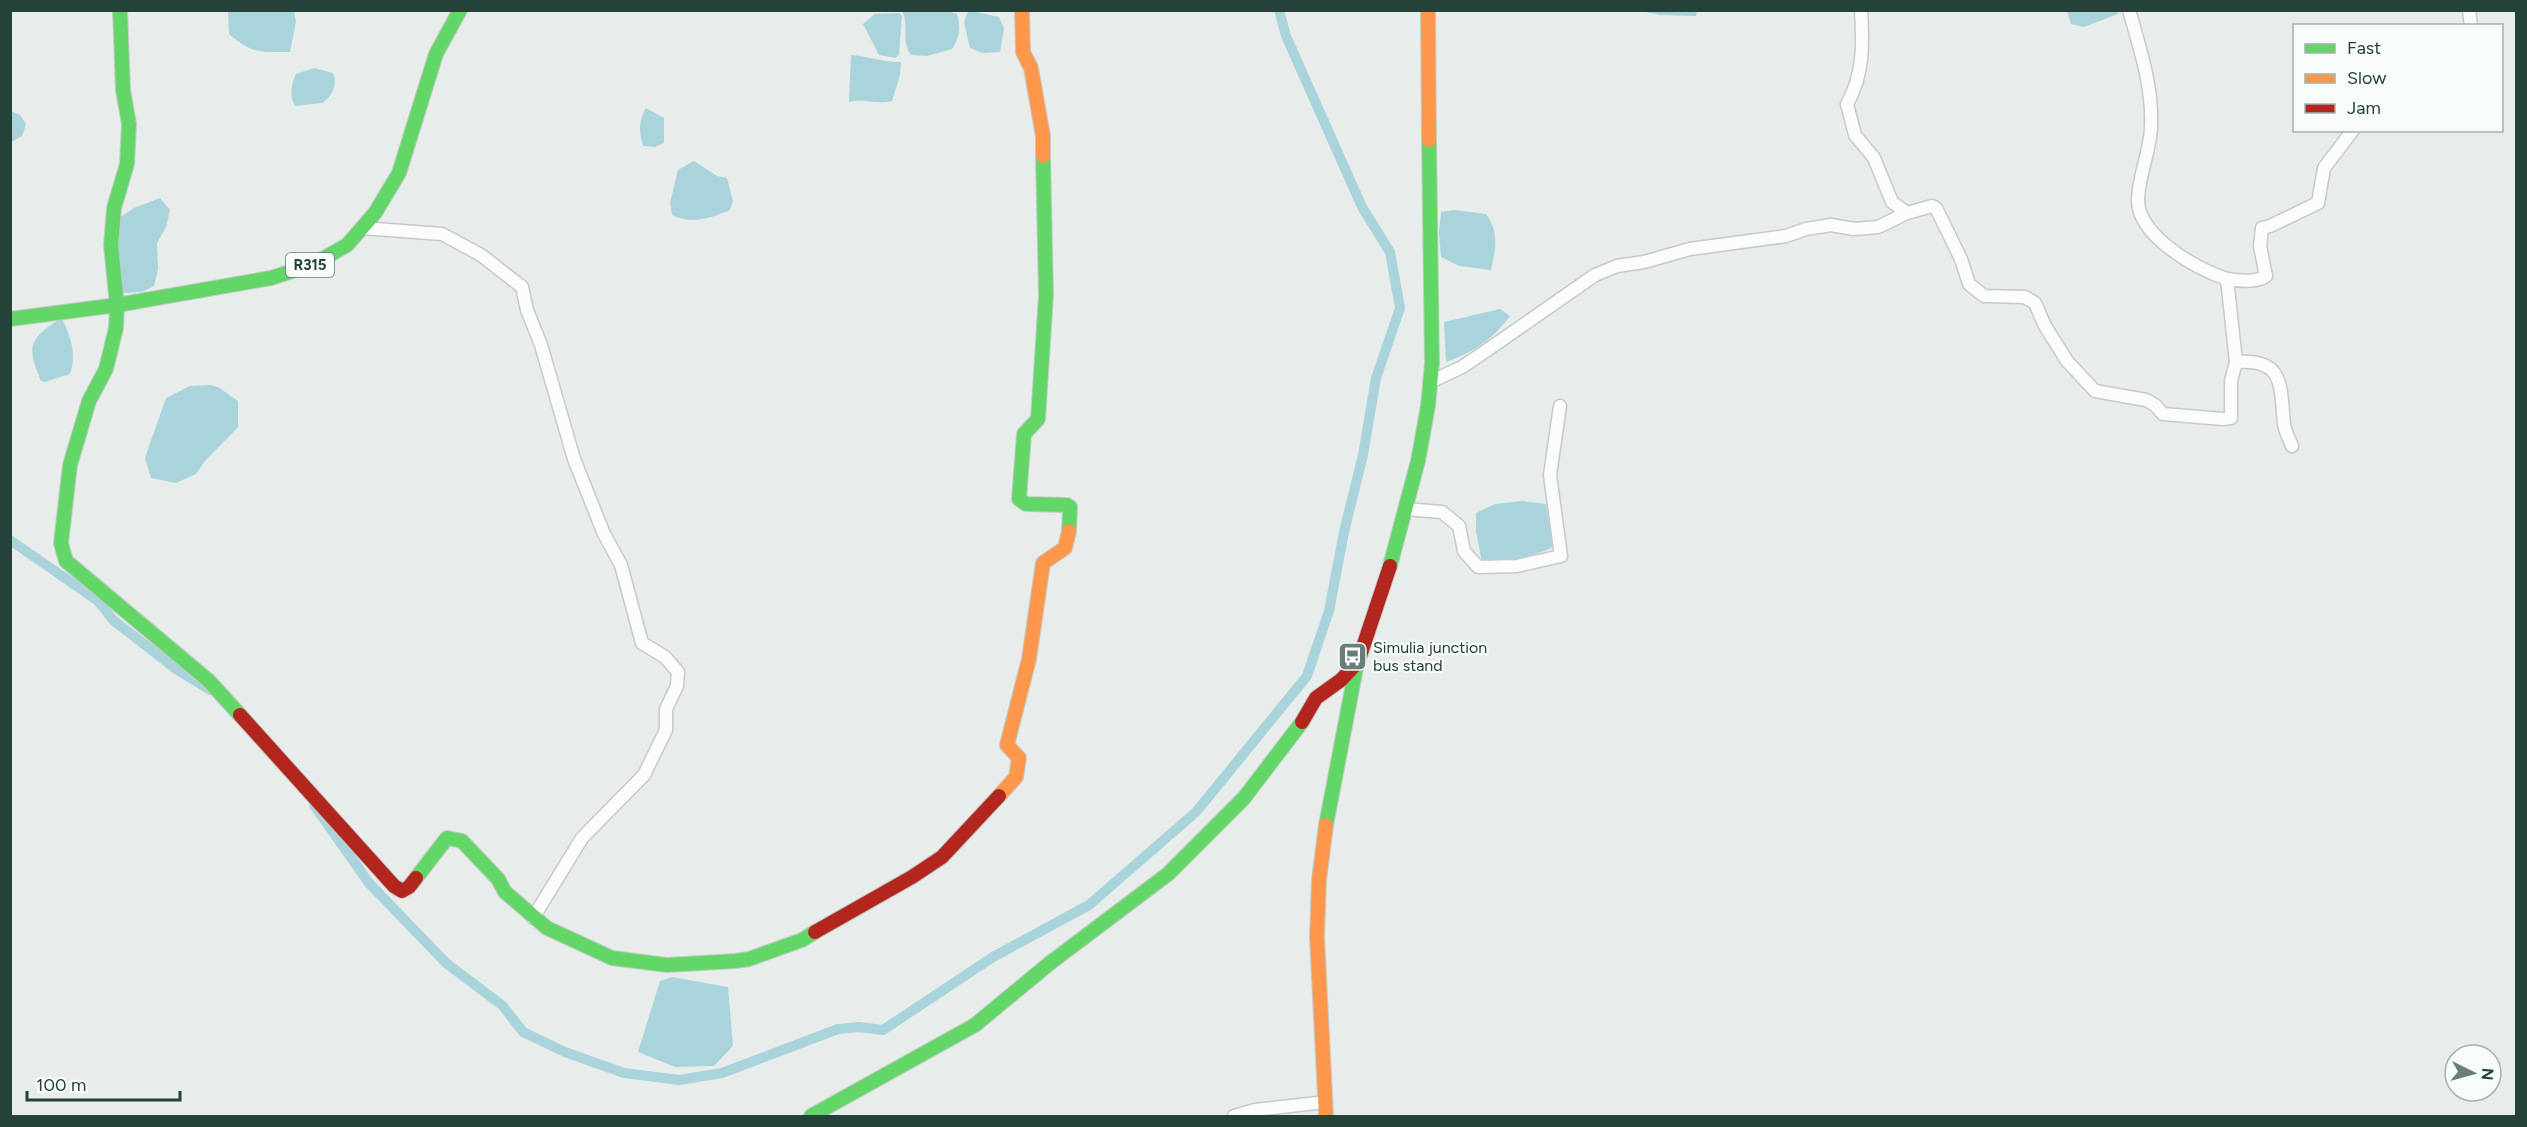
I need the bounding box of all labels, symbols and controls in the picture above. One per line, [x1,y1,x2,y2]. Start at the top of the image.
legend [2293,24,2503,132]
text: Fast [2347,37,2381,59]
text: Slow [2347,67,2386,89]
text: Jam [2347,97,2381,119]
road number: R315 [286,253,334,277]
place label: Simulia junction bus stand [1373,638,1487,675]
bus stop icon: Simulia junction bus stand [1336,640,1368,672]
north arrow [2443,1043,2503,1103]
scale bar [27,1064,180,1102]
text: N [2477,1067,2497,1081]
text: 100 m [36,1074,86,1096]

